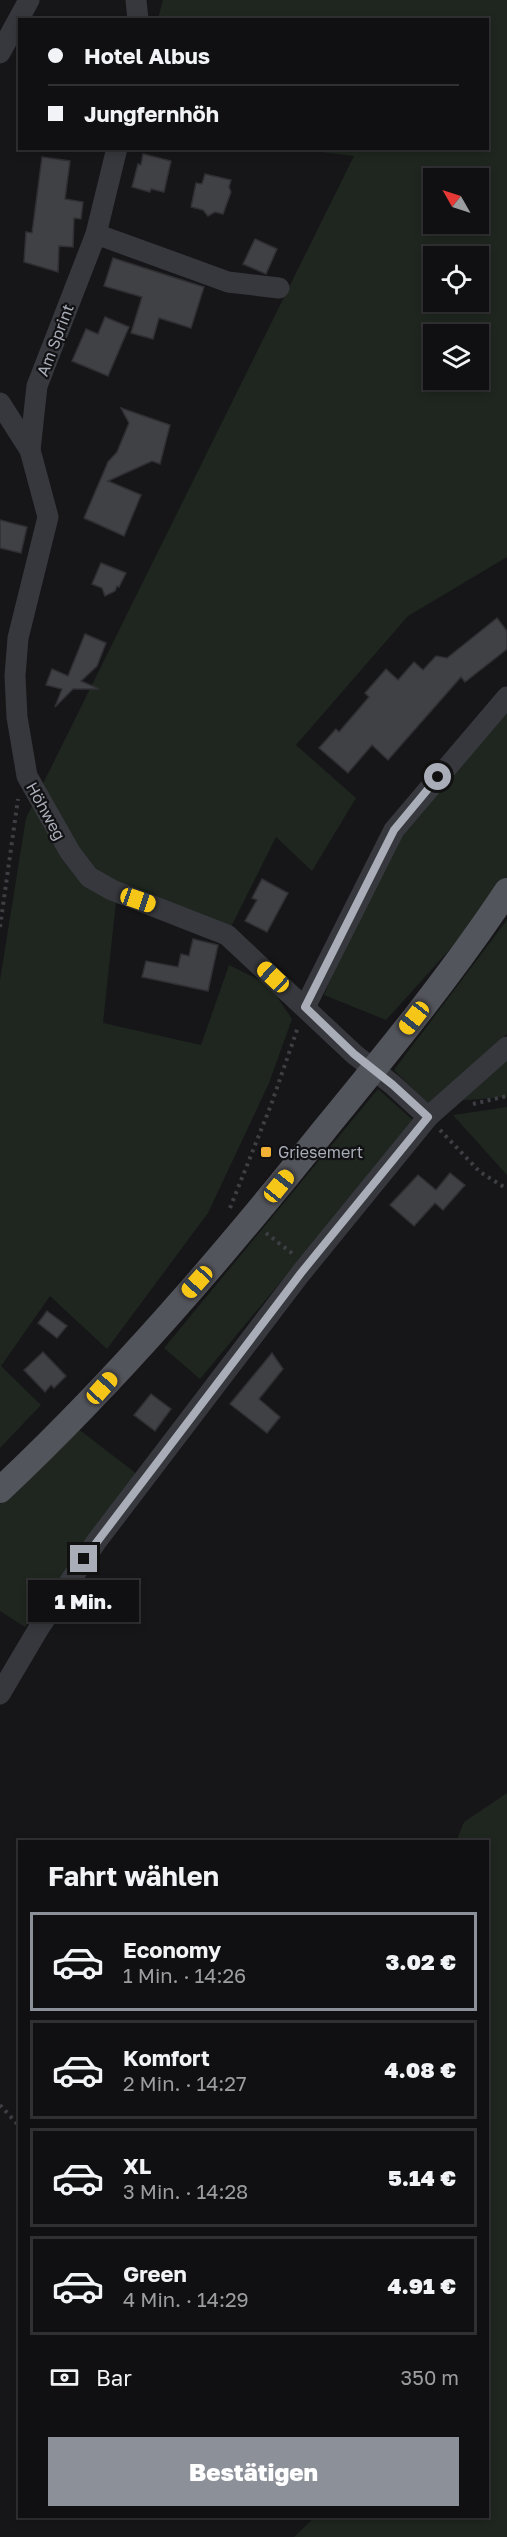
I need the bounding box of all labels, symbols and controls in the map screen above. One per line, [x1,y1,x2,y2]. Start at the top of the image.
text: Hotel Albus [84,42,210,69]
text: Jungfernhöh [84,100,219,127]
north arrow [423,168,489,234]
map controls [423,168,489,390]
button: locate [423,246,489,312]
street label: Am Sprint [32,301,78,379]
button: layers [423,324,489,390]
route start [424,763,451,790]
street label: Höhweg [22,778,70,844]
car [118,886,158,914]
car [254,958,292,996]
car [396,998,432,1038]
place label: Griesemert [278,1142,363,1162]
marker: Griesemert [259,1145,273,1159]
car [261,1166,297,1206]
car [178,1263,216,1301]
car [83,1369,121,1407]
route end [70,1545,97,1572]
callout: 1 Min. [28,1580,140,1622]
text: 1 Min. [55,1589,113,1613]
text: Fahrt wählen [48,1860,219,1892]
icon: car [51,1935,105,1989]
text: Economy [123,1936,221,1963]
text: 3.02 € [385,1948,456,1975]
text: 1 Min. · 14:26 [123,1963,246,1987]
icon: car [51,2043,105,2097]
text: Komfort [123,2044,210,2071]
text: 4.08 € [384,2056,456,2083]
text: 2 Min. · 14:27 [123,2071,247,2095]
icon: car [51,2151,105,2205]
text: XL [123,2152,151,2179]
text: 5.14 € [388,2164,456,2191]
text: 3 Min. · 14:28 [123,2179,248,2203]
icon: car [51,2259,105,2313]
text: Green [123,2260,187,2287]
text: 4.91 € [388,2272,456,2299]
text: 4 Min. · 14:29 [123,2287,249,2311]
icon: cash [48,2361,81,2394]
text: Bar [96,2364,132,2391]
text: 350 m [401,2365,459,2389]
button: Bestätigen [48,2437,459,2506]

